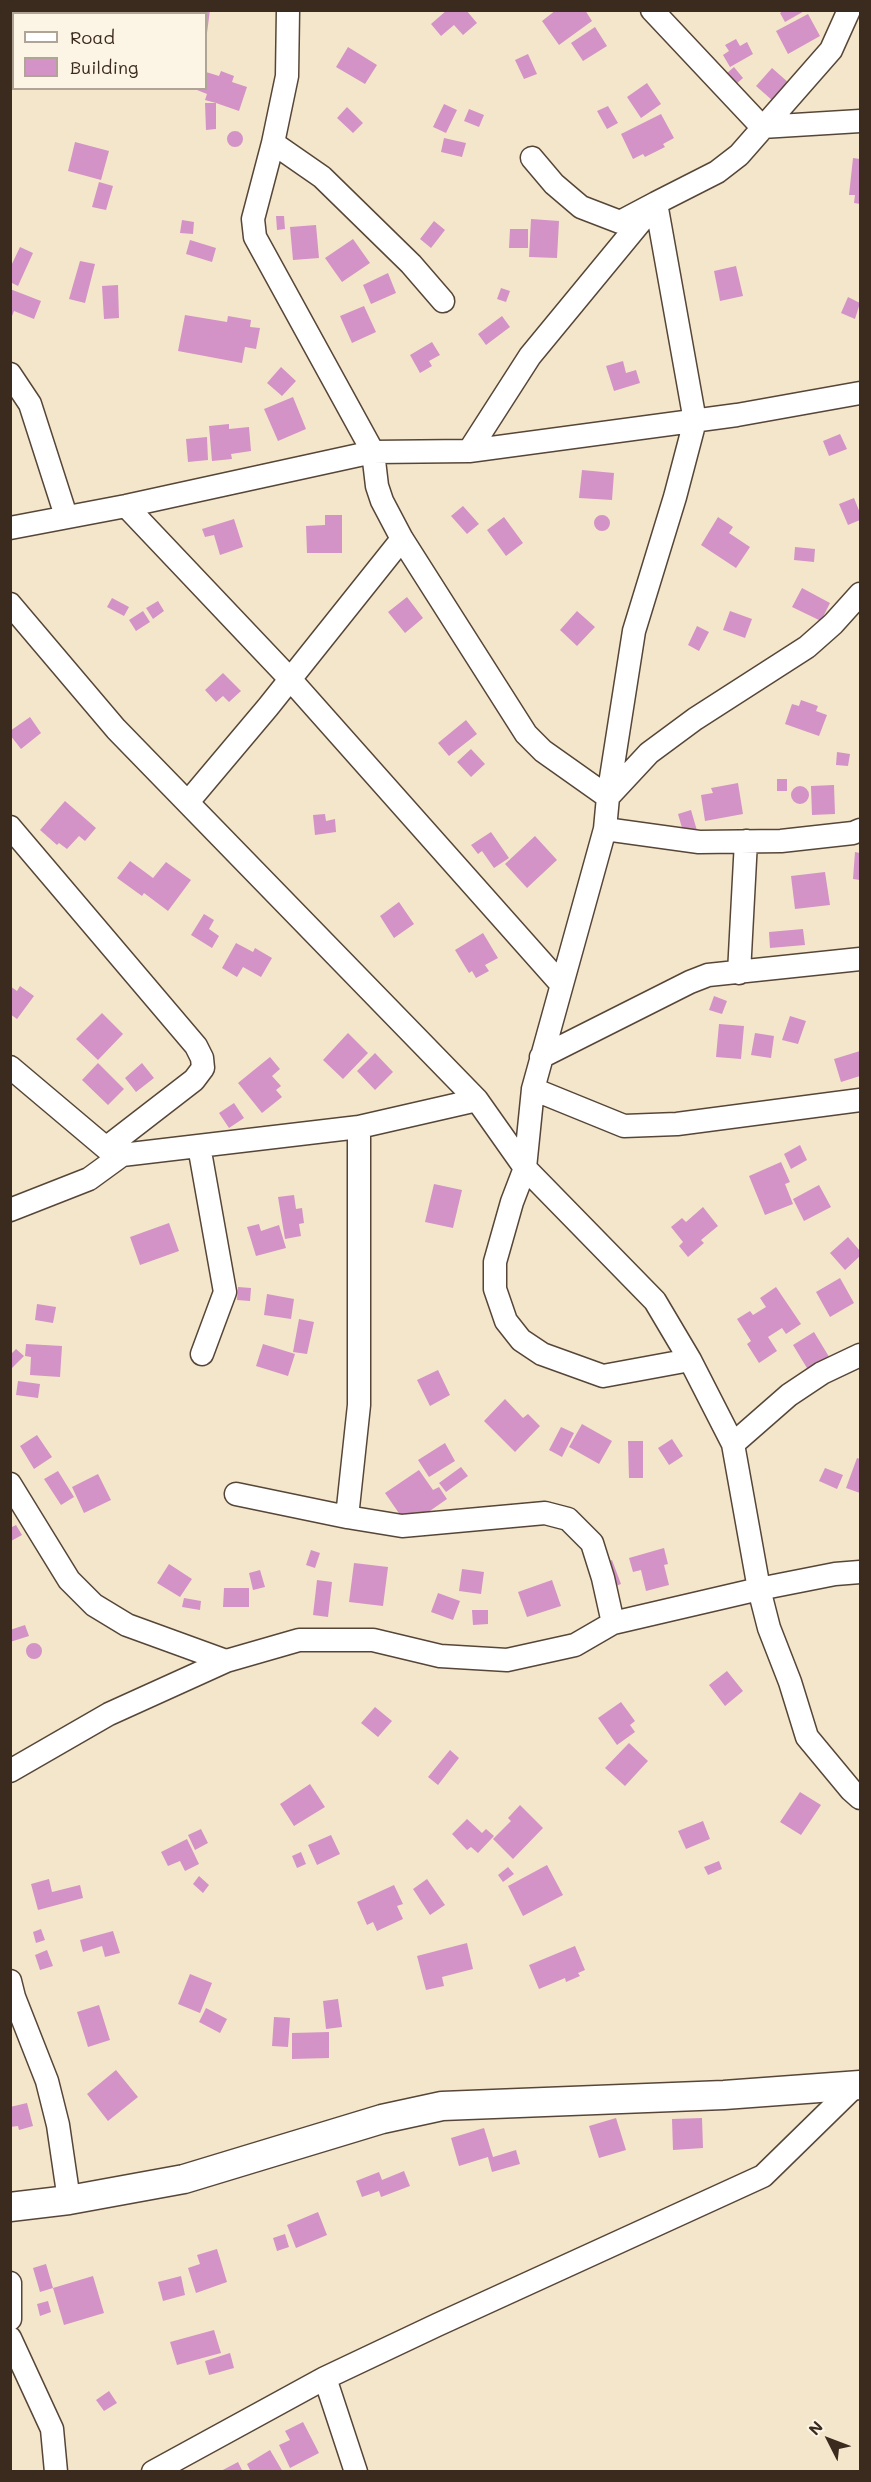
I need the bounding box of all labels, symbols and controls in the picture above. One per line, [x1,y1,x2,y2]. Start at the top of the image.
legend [12,12,207,90]
text: Road [70,25,115,49]
text: Building [70,55,138,79]
north arrow [799,2410,859,2470]
text: N [803,2416,827,2439]

